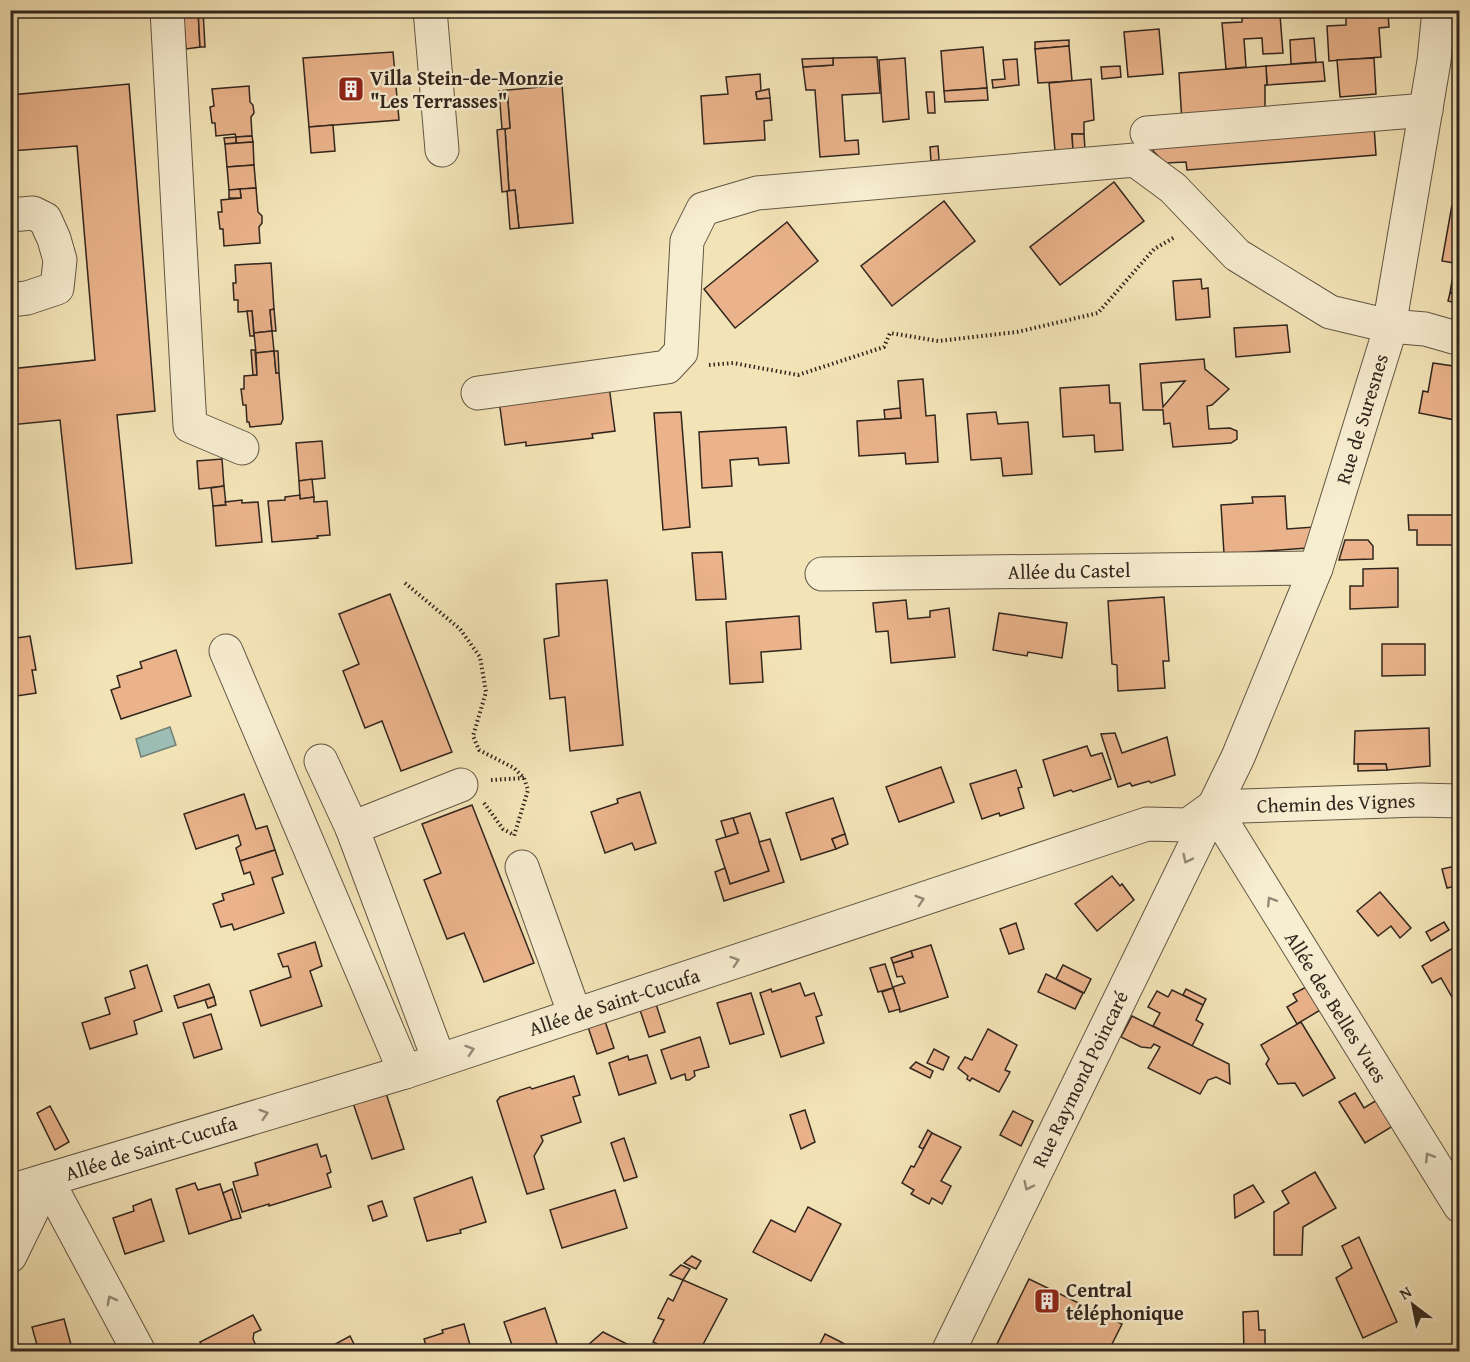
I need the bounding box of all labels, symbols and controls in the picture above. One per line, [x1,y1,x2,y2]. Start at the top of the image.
place label: Villa Stein-de-Monzie "Les Terrasses" [370,63,564,115]
building icon: Villa Stein-de-Monzie "Les Terrasses" [336,74,366,104]
street label: Rue de Suresnes [1328,350,1395,488]
street label: Allée du Castel [1007,555,1131,586]
street label: Chemin des Vignes [1256,785,1416,820]
one-way arrow [1183,853,1194,864]
one-way arrow [914,894,925,907]
one-way arrow [1268,897,1279,908]
street label: Allée des Belles Vues [1278,925,1395,1088]
one-way arrow [729,956,740,969]
street label: Allée de Saint-Cucufa [525,960,704,1043]
street label: Rue Raymond Poincaré [1024,985,1135,1172]
one-way arrow [464,1044,475,1057]
street label: Allée de Saint-Cucufa [61,1107,241,1187]
one-way arrow [258,1109,269,1121]
one-way arrow [1424,1153,1436,1163]
one-way arrow [1024,1179,1036,1190]
place label: Central téléphonique [1066,1275,1184,1327]
north arrow [1383,1275,1443,1335]
text: N [1394,1279,1416,1305]
building icon: Central téléphonique [1032,1286,1062,1316]
one-way arrow [107,1296,118,1306]

